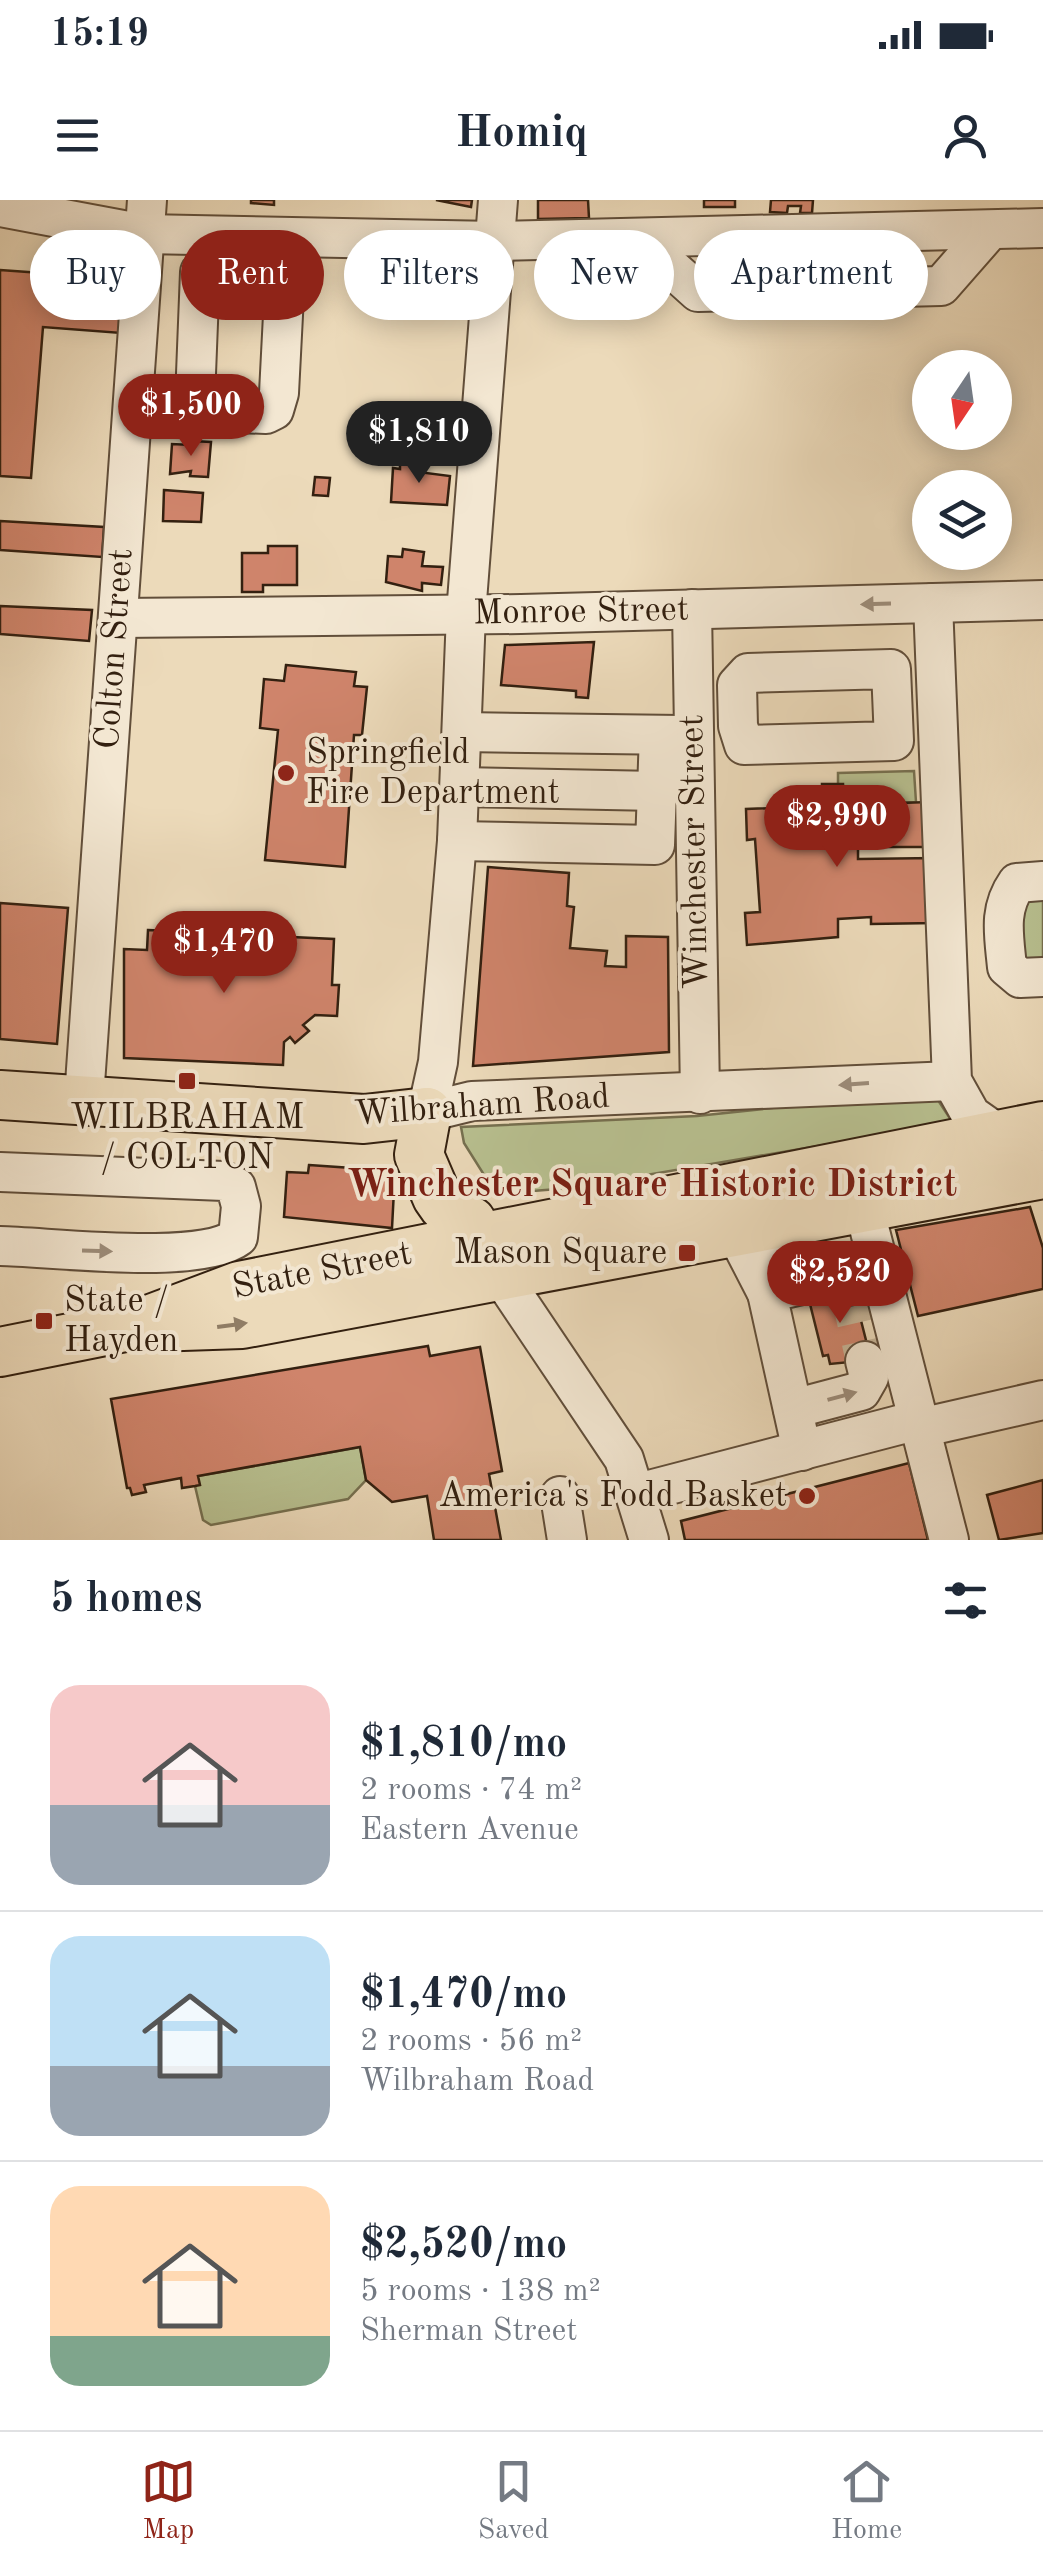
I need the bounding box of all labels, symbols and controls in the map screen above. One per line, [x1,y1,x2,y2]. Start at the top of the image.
text: 15:19 [50,16,149,54]
icon: menu [50,108,105,163]
icon: person [938,108,993,163]
text: Homiq [455,112,588,157]
chip: Buy [30,230,161,320]
chip: Rent [181,230,324,320]
chip: Filters [344,230,514,320]
chip: New [534,230,674,320]
chip: Apartment [694,230,928,320]
north arrow [912,350,1012,450]
map controls [912,350,1012,570]
pin: $1,500 [110,374,272,459]
text: $1,500 [140,390,242,422]
pin: $1,810 [338,401,500,486]
text: $1,810 [368,417,470,449]
button: layers [912,470,1012,570]
street label: Colton Street [91,547,139,751]
street label: Monroe Street [473,593,689,631]
one-way arrow [859,597,891,613]
street label: Winchester Street [675,714,715,990]
place label: Springfield Fire Department [306,736,560,811]
marker: Springfield Fire Department [275,762,297,784]
pin: $2,990 [756,785,918,870]
text: $2,990 [786,801,888,833]
pin: $1,470 [143,911,305,996]
text: $1,470 [173,927,275,959]
marker: WILBRAHAM / COLTON [176,1070,198,1092]
one-way arrow [838,1076,870,1092]
street label: Wilbraham Road [353,1080,611,1132]
place label: WILBRAHAM / COLTON [70,1101,304,1176]
district label: Winchester Square Historic District [347,1167,957,1205]
street label: State Street [229,1236,415,1306]
place label: Mason Square [453,1236,667,1271]
pin: $2,520 [759,1241,921,1326]
marker: Mason Square [676,1242,698,1264]
one-way arrow [82,1243,114,1259]
text: $2,520 [789,1257,891,1289]
place label: State / Hayden [64,1284,178,1359]
marker: State / Hayden [33,1310,55,1332]
one-way arrow [217,1317,248,1333]
one-way arrow [827,1387,858,1403]
place label: America's Fodd Basket [439,1479,787,1514]
marker: America's Fodd Basket [796,1485,818,1507]
icon: filters [938,1573,993,1628]
text: 5 homes [50,1579,202,1621]
text: $1,810/mo [360,1724,567,1766]
icon: home [130,1725,250,1845]
text: 2 rooms · 74 m² [360,1775,582,1807]
text: Eastern Avenue [360,1815,579,1847]
text: $1,470/mo [360,1975,567,2017]
icon: home [130,1976,250,2096]
text: 2 rooms · 56 m² [360,2026,582,2058]
text: Wilbraham Road [360,2066,594,2098]
text: $2,520/mo [360,2225,567,2267]
icon: home [130,2226,250,2346]
text: 5 rooms · 138 m² [360,2276,601,2308]
text: Sherman Street [360,2316,577,2348]
tab: Map [141,2454,196,2549]
tab: Saved [478,2454,549,2549]
tab: Home [831,2454,902,2549]

